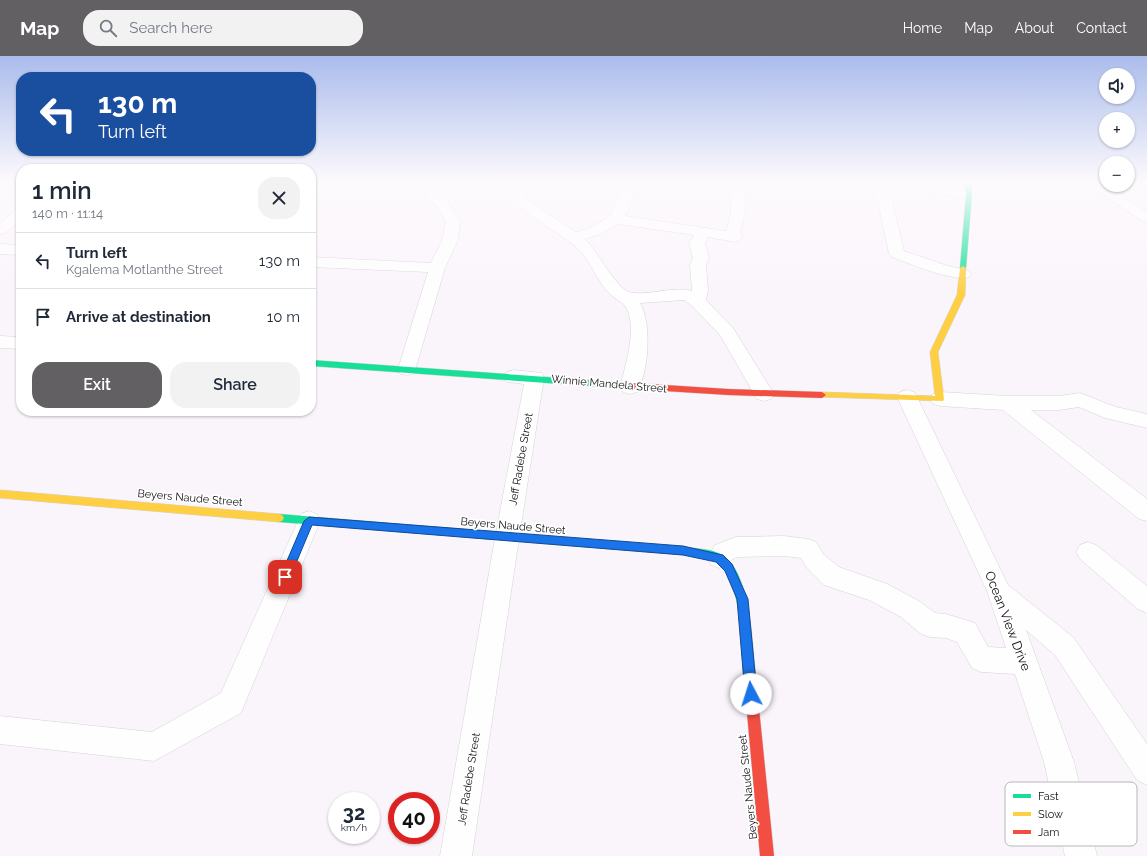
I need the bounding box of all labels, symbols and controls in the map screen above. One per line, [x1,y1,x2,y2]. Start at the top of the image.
search box [83,10,363,46]
text: Map [20,17,59,39]
icon: search [97,17,119,39]
text: Search here [129,19,213,37]
text: Home [903,20,942,36]
text: Map [964,20,993,36]
text: About [1015,20,1054,36]
text: Contact [1076,20,1127,36]
map controls [1099,68,1135,192]
button: sound [1099,68,1135,104]
text: 130 m [98,87,177,120]
icon: left [32,88,84,140]
button: + [1099,112,1135,148]
text: Turn left [98,121,167,142]
button: − [1099,156,1135,192]
text: 1 min [32,176,92,205]
button: close [258,177,300,219]
text: 140 m · 11:14 [32,206,103,221]
text: Turn left [66,244,127,262]
icon: left [32,250,54,272]
text: 130 m [259,252,300,270]
text: Kgalema Motlanthe Street [66,262,223,277]
icon: arrive [32,306,54,328]
text: Arrive at destination [66,308,211,326]
text: 10 m [267,308,300,326]
button: Exit [32,362,162,408]
button: Share [170,362,300,408]
street label: Winnie Mandela Street [551,372,668,396]
street label: Jeff Radebe Street [506,412,536,506]
street label: Beyers Naude Street [137,487,243,509]
street label: Beyers Naude Street [460,515,566,537]
pin [268,560,302,594]
icon: arrive [274,566,296,588]
street label: Ocean View Drive [982,569,1034,673]
position arrow [730,673,772,715]
street label: Jeff Radebe Street [455,732,483,826]
street label: Beyers Naude Street [736,734,760,840]
legend [1005,782,1137,846]
text: Fast [1038,790,1059,803]
speed limit sign: 40 [388,792,440,844]
text: 32 [343,801,365,825]
text: Slow [1038,808,1063,821]
text: km/h [341,822,367,833]
text: Jam [1038,826,1059,839]

